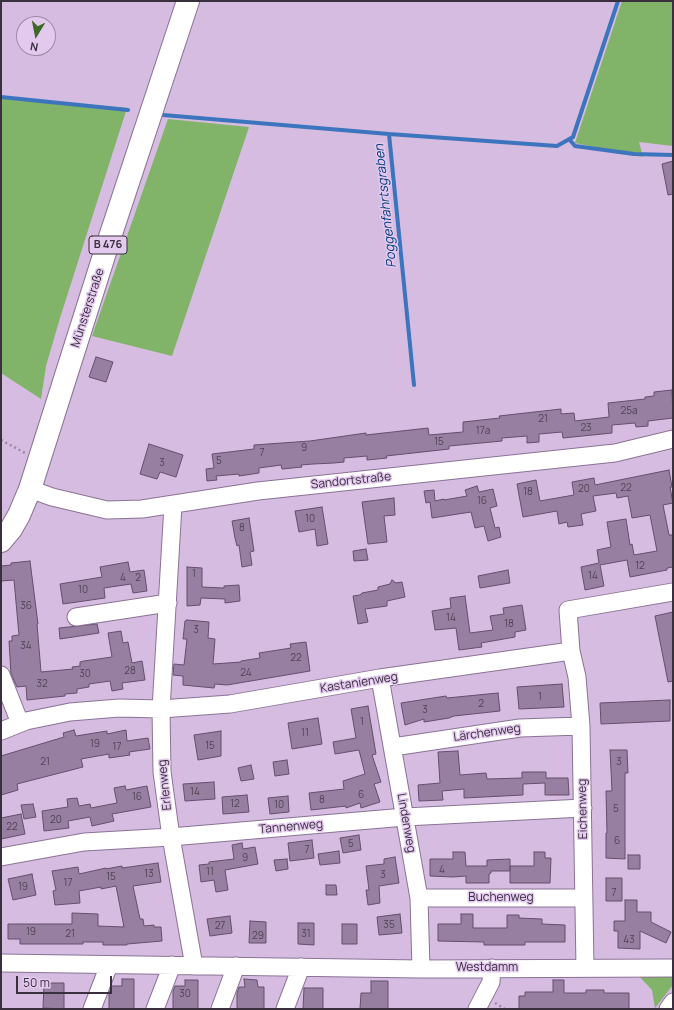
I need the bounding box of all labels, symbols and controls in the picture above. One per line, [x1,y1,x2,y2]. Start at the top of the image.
north arrow [16,16,56,56]
text: N [29,39,39,55]
water label: Poggenfahrtsgraben [372,143,400,269]
road number: B 476 [89,236,127,254]
street label: Münsterstraße [68,267,108,349]
house number: 25a [620,405,638,417]
house number: 21 [538,413,548,425]
house number: 23 [580,422,592,434]
house number: 17a [476,425,490,437]
house number: 15 [434,436,444,448]
house number: 9 [301,442,307,454]
house number: 7 [259,447,265,459]
house number: 5 [216,455,222,467]
house number: 3 [159,457,165,469]
street label: Sandortstraße [310,470,392,492]
house number: 22 [620,482,632,494]
house number: 20 [578,483,590,495]
house number: 18 [523,486,533,498]
house number: 16 [477,495,487,507]
house number: 10 [305,513,315,525]
house number: 8 [239,522,245,534]
house number: 12 [635,560,645,572]
house number: 1 [192,568,196,580]
house number: 14 [588,570,598,582]
house number: 4 [120,572,126,584]
house number: 2 [135,572,141,584]
house number: 10 [78,584,88,596]
house number: 36 [20,600,32,612]
house number: 14 [446,612,456,624]
house number: 18 [504,618,514,630]
house number: 3 [193,624,199,636]
house number: 34 [20,640,32,652]
house number: 22 [290,652,302,664]
house number: 28 [124,665,136,677]
house number: 24 [240,667,252,679]
house number: 30 [79,668,91,680]
street label: Kastanienweg [319,670,399,696]
house number: 32 [36,678,48,690]
house number: 1 [538,691,542,703]
house number: 2 [478,698,484,710]
house number: 3 [422,704,428,716]
house number: 1 [360,716,364,728]
street label: Lärchenweg [452,721,522,745]
house number: 11 [301,727,309,739]
house number: 19 [90,738,100,750]
house number: 15 [205,740,215,752]
house number: 17 [113,741,121,753]
house number: 21 [40,756,50,768]
house number: 3 [616,756,622,768]
street label: Erlenweg [155,759,175,811]
street label: Eichenweg [575,779,591,839]
house number: 14 [190,786,200,798]
house number: 6 [358,789,364,801]
house number: 16 [132,791,142,803]
street label: Lindenweg [394,792,418,854]
house number: 8 [319,794,325,806]
house number: 12 [230,798,240,810]
house number: 10 [274,799,284,811]
house number: 5 [613,803,619,815]
house number: 20 [50,814,62,826]
street label: Tannenweg [258,817,324,837]
house number: 22 [6,821,18,833]
house number: 6 [614,835,620,847]
house number: 5 [348,838,354,850]
house number: 7 [304,844,310,856]
house number: 9 [242,852,248,864]
house number: 4 [439,864,445,876]
house number: 11 [206,866,214,878]
house number: 13 [144,868,154,880]
house number: 3 [380,869,386,881]
house number: 15 [106,871,116,883]
house number: 17 [64,877,72,889]
house number: 19 [18,881,28,893]
house number: 7 [611,887,617,899]
street label: Buchenweg [468,891,534,905]
house number: 35 [383,919,395,931]
house number: 27 [215,920,225,932]
house number: 19 [26,926,36,938]
house number: 21 [65,928,75,940]
house number: 31 [301,928,311,940]
house number: 29 [252,930,264,942]
house number: 43 [623,934,635,946]
street label: Westdamm [456,961,518,975]
scale bar [18,968,114,994]
text: 50 m [23,974,50,991]
house number: 30 [179,988,191,1000]

